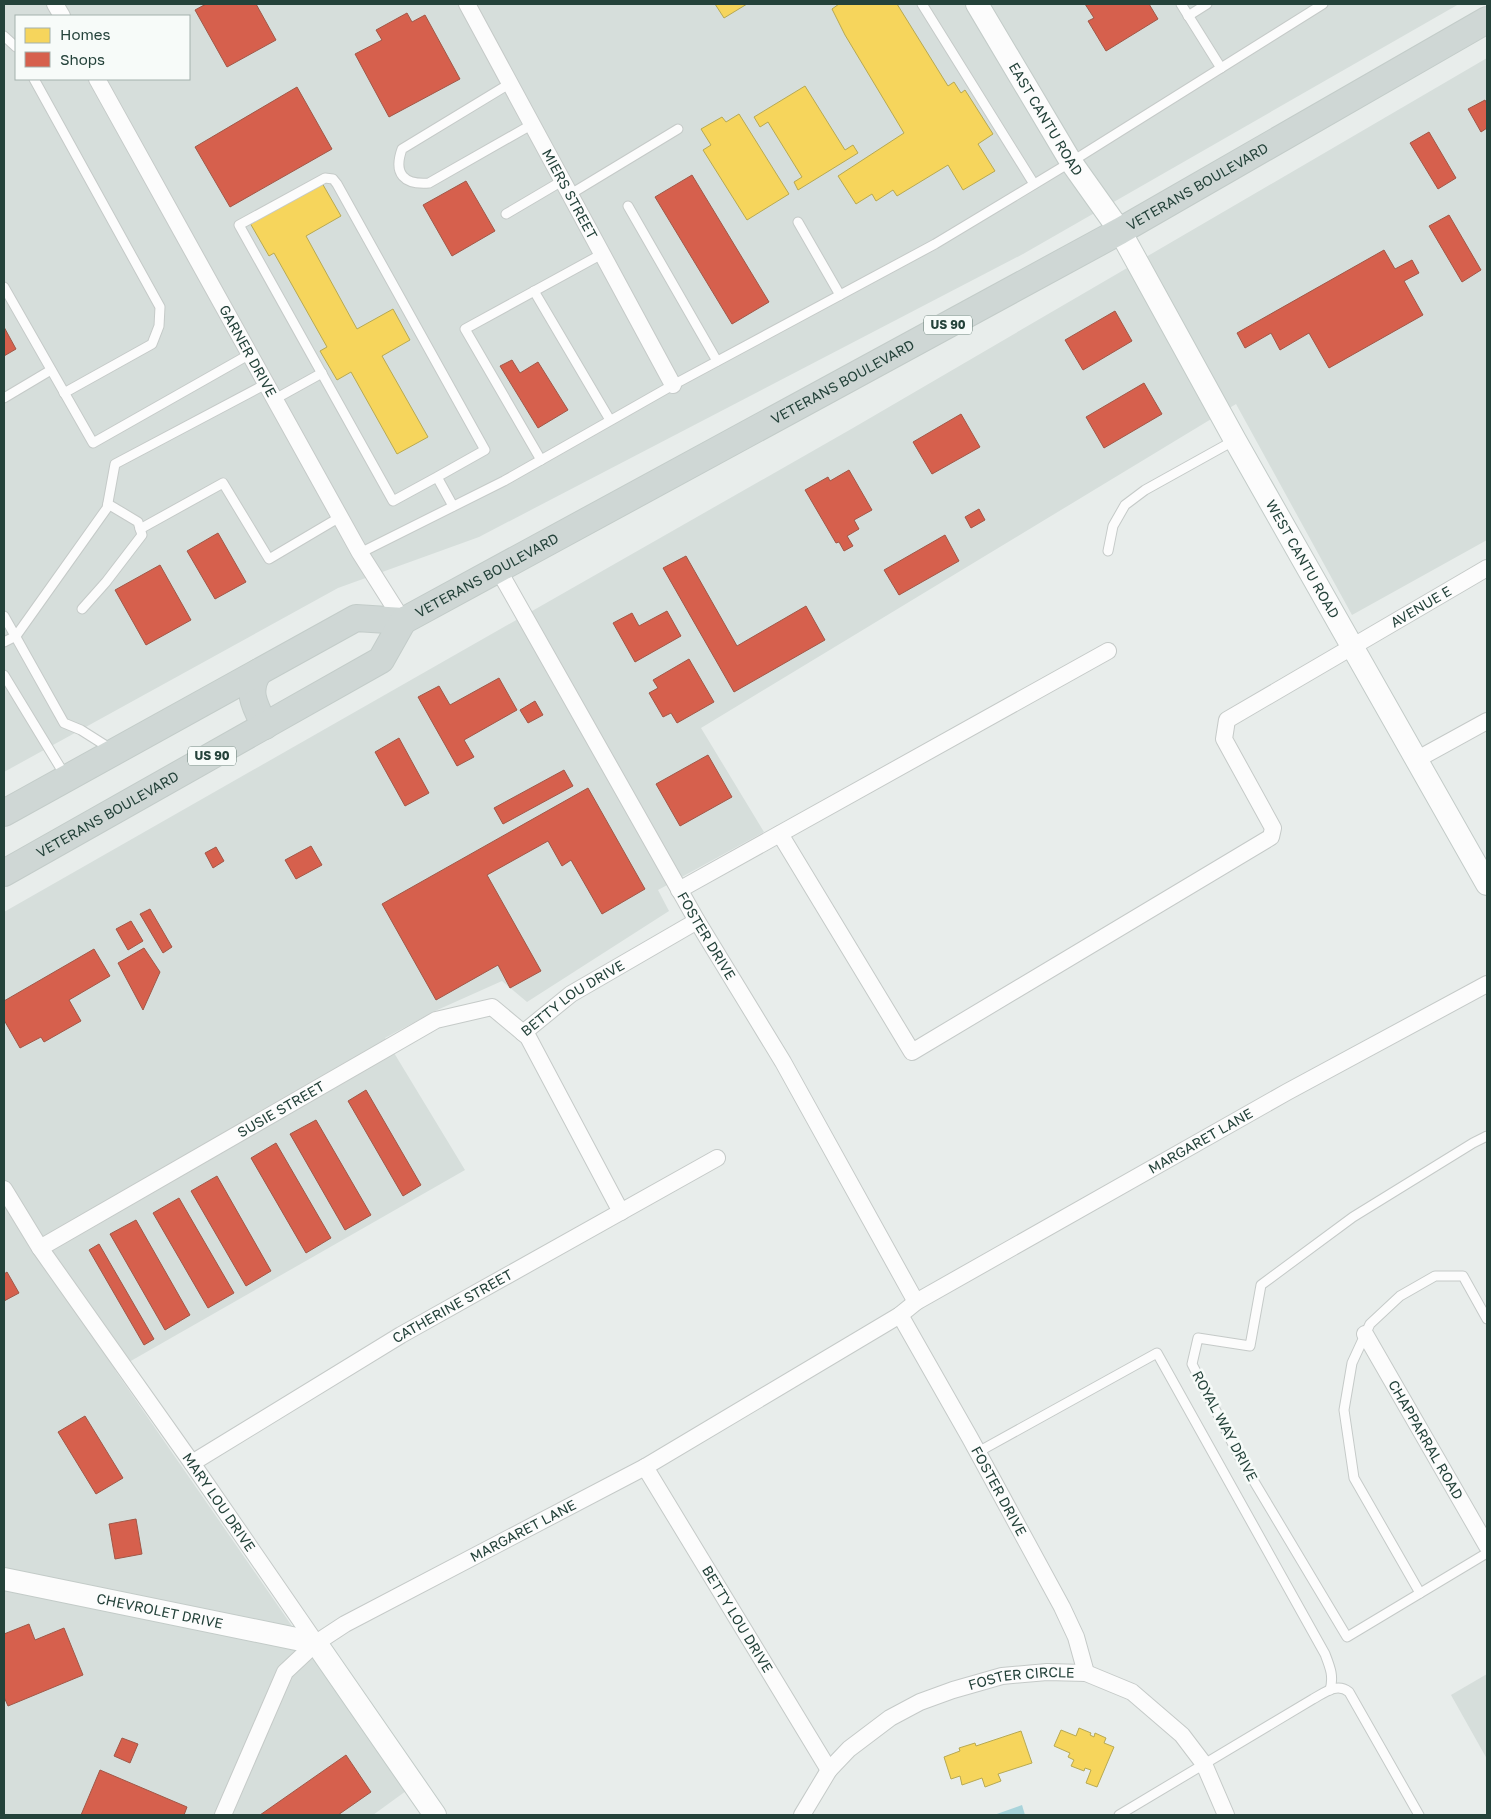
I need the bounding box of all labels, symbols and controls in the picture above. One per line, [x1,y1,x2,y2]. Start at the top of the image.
legend [15,15,190,80]
text: Homes [60,25,110,43]
text: Shops [60,50,105,68]
street label: EAST CANTU ROAD [1006,59,1087,179]
street label: VETERANS BOULEVARD [1123,139,1271,234]
street label: MIERS STREET [539,146,602,242]
street label: GARNER DRIVE [216,302,281,400]
road number: US 90 [924,316,972,334]
street label: VETERANS BOULEVARD [768,336,917,427]
street label: WEST CANTU ROAD [1263,497,1343,621]
street label: VETERANS BOULEVARD [412,529,561,621]
street label: AVENUE E [1387,582,1454,631]
road number: US 90 [188,746,236,766]
street label: VETERANS BOULEVARD [33,767,182,861]
street label: FOSTER DRIVE [674,889,740,983]
street label: BETTY LOU DRIVE [517,956,627,1039]
street label: SUSIE STREET [234,1077,327,1141]
street label: MARGARET LANE [1145,1104,1256,1177]
street label: CATHERINE STREET [389,1265,515,1346]
street label: ROYAL WAY DRIVE [1189,1368,1262,1484]
street label: CHAPPARRAL ROAD [1385,1377,1467,1502]
street label: FOSTER DRIVE [968,1443,1031,1539]
street label: MARY LOU DRIVE [179,1449,259,1555]
street label: MARGARET LANE [467,1496,579,1565]
street label: BETTY LOU DRIVE [699,1562,777,1675]
street label: CHEVROLET DRIVE [95,1589,225,1632]
street label: FOSTER CIRCLE [966,1663,1075,1693]

